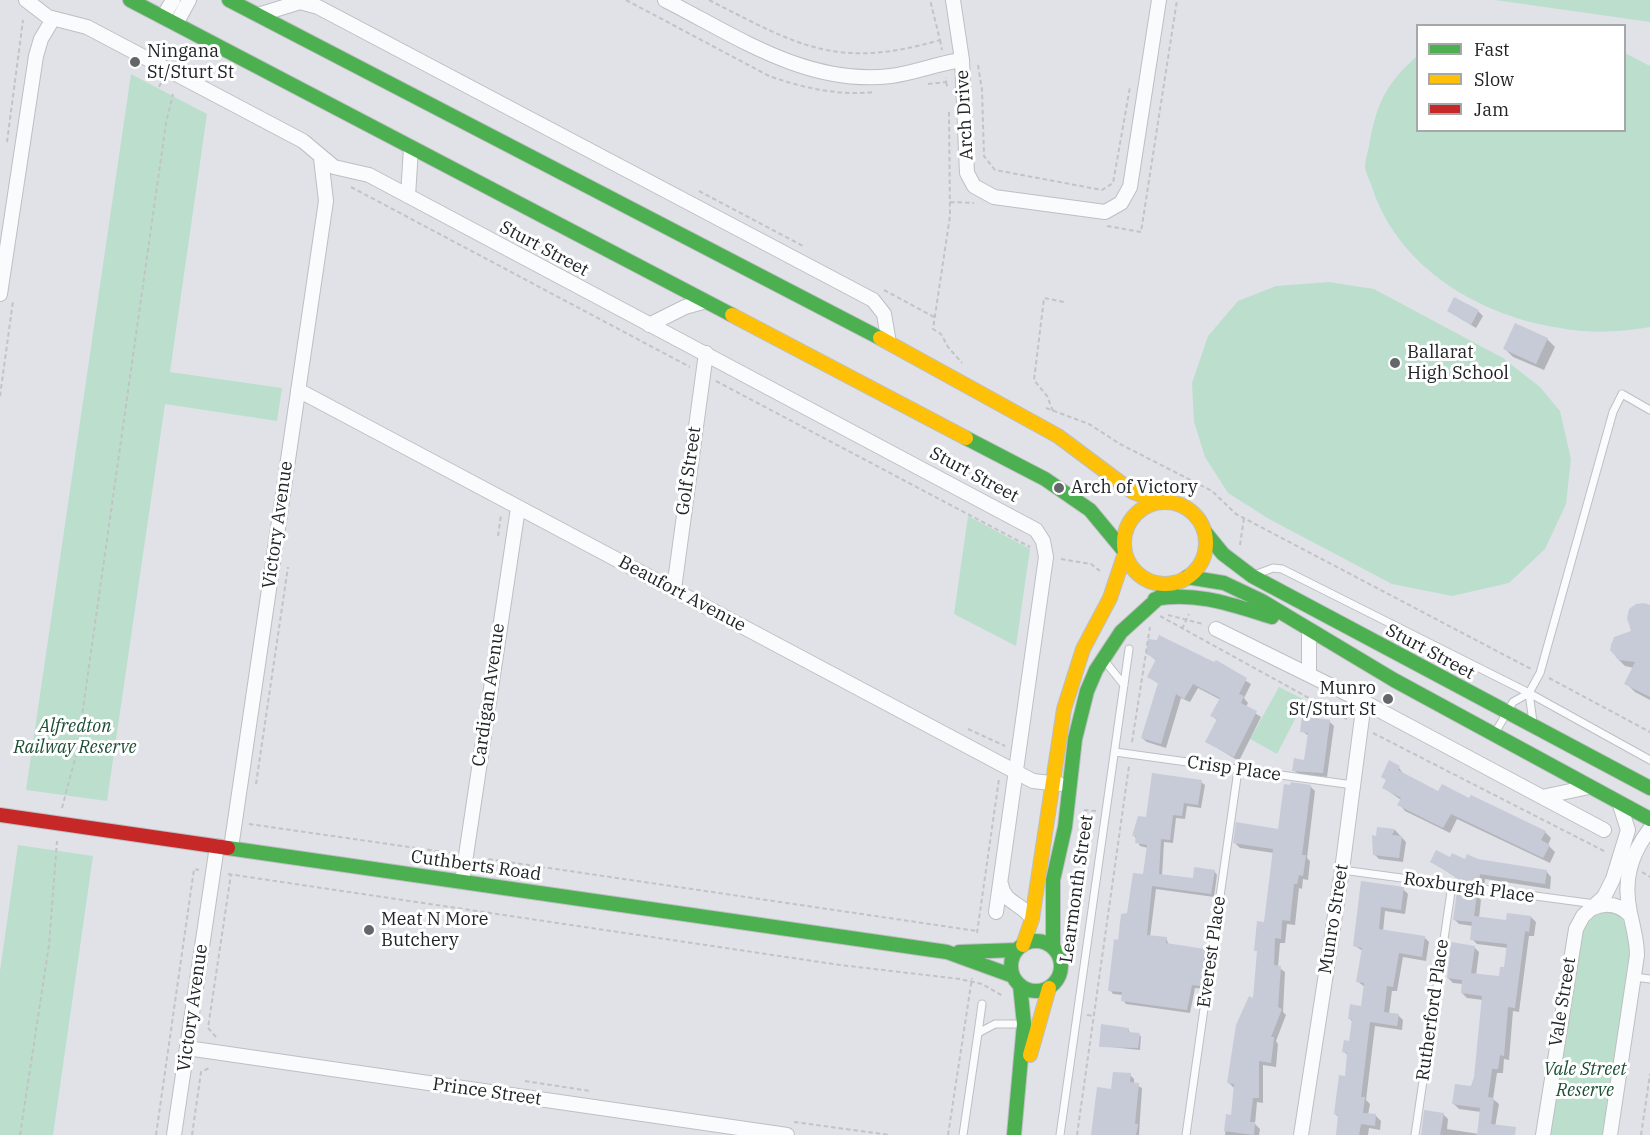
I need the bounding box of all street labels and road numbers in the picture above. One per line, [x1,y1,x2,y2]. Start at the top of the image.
street label: Arch Drive [952,69,978,161]
street label: Sturt Street [496,217,592,281]
street label: Golf Street [672,425,706,517]
street label: Sturt Street [926,443,1022,507]
street label: Victory Avenue [258,460,298,590]
street label: Beaufort Avenue [615,551,749,637]
street label: Sturt Street [1382,620,1478,684]
street label: Cardigan Avenue [468,622,510,768]
street label: Crisp Place [1186,752,1282,786]
street label: Learmonth Street [1056,813,1098,965]
street label: Cuthberts Road [409,846,543,886]
street label: Munro Street [1315,862,1353,976]
street label: Roxburgh Place [1402,868,1536,908]
street label: Everest Place [1193,895,1231,1009]
street label: Rutherford Place [1412,938,1454,1082]
street label: Victory Avenue [173,943,213,1073]
street label: Vale Street [1545,956,1581,1048]
street label: Prince Street [431,1074,543,1110]

